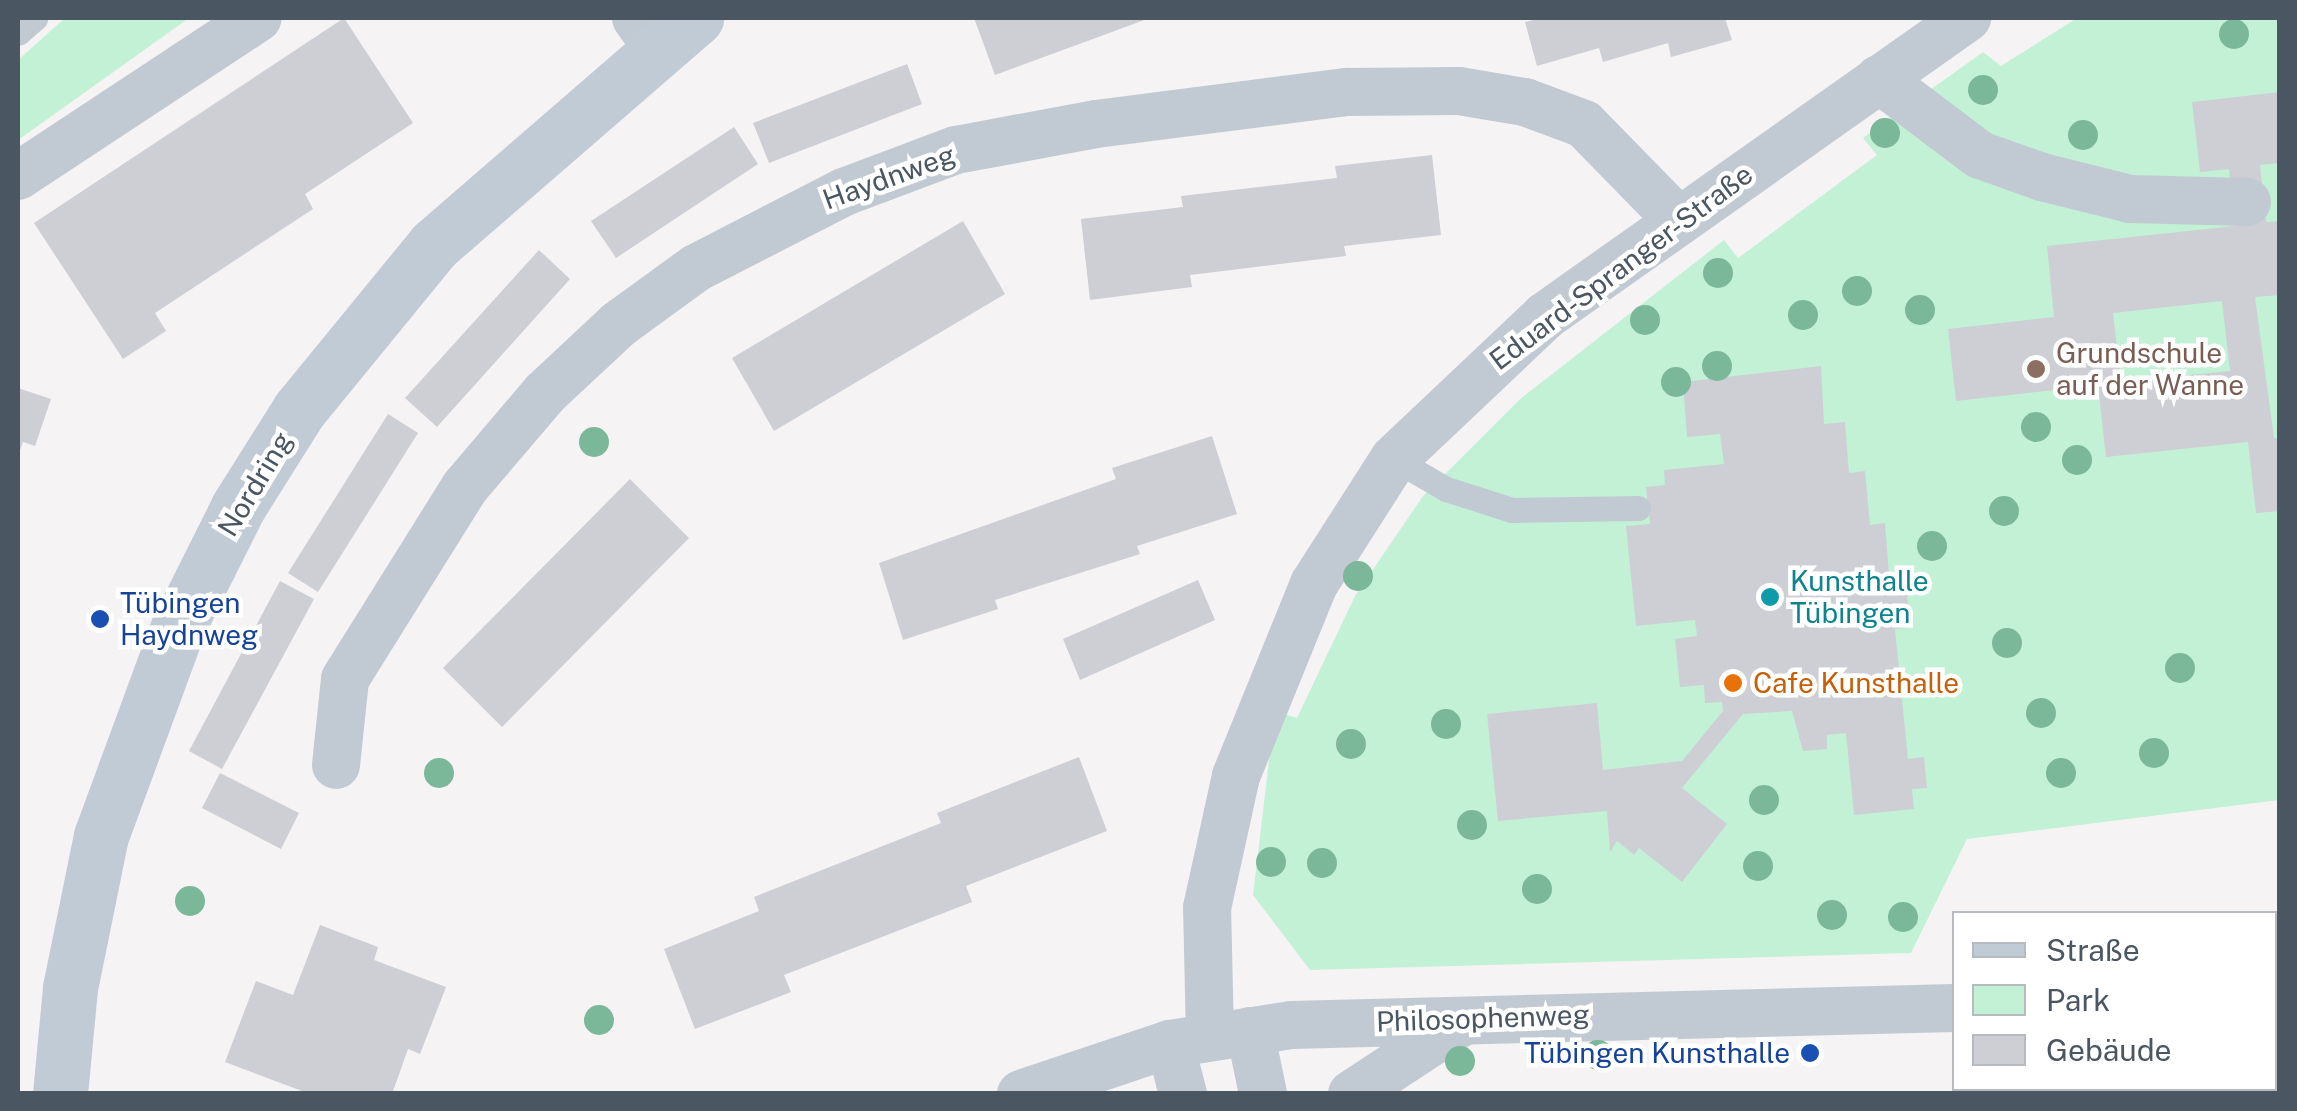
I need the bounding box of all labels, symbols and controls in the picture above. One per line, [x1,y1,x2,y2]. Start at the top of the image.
street label: Haydnweg [818,138,960,216]
street label: Eduard-Spranger-Straße [1483,157,1759,377]
place label: Grundschule auf der Wanne [2056,336,2245,402]
marker: Grundschule auf der Wanne [2025,358,2047,380]
street label: Nordring [211,426,299,542]
place label: Kunsthalle Tübingen [1790,564,1929,630]
place label: Tübingen Haydnweg [120,586,258,652]
marker: Kunsthalle Tübingen [1759,586,1781,608]
marker: Tübingen Haydnweg [89,608,111,630]
place label: Cafe Kunsthalle [1753,666,1959,700]
marker: Cafe Kunsthalle [1722,672,1744,694]
legend [1952,911,2277,1091]
text: Straße [2046,932,2140,968]
text: Park [2046,982,2110,1018]
street label: Philosophenweg [1376,997,1590,1039]
text: Gebäude [2046,1032,2172,1068]
place label: Tübingen Kunsthalle [1524,1036,1790,1070]
marker: Tübingen Kunsthalle [1799,1042,1821,1064]

